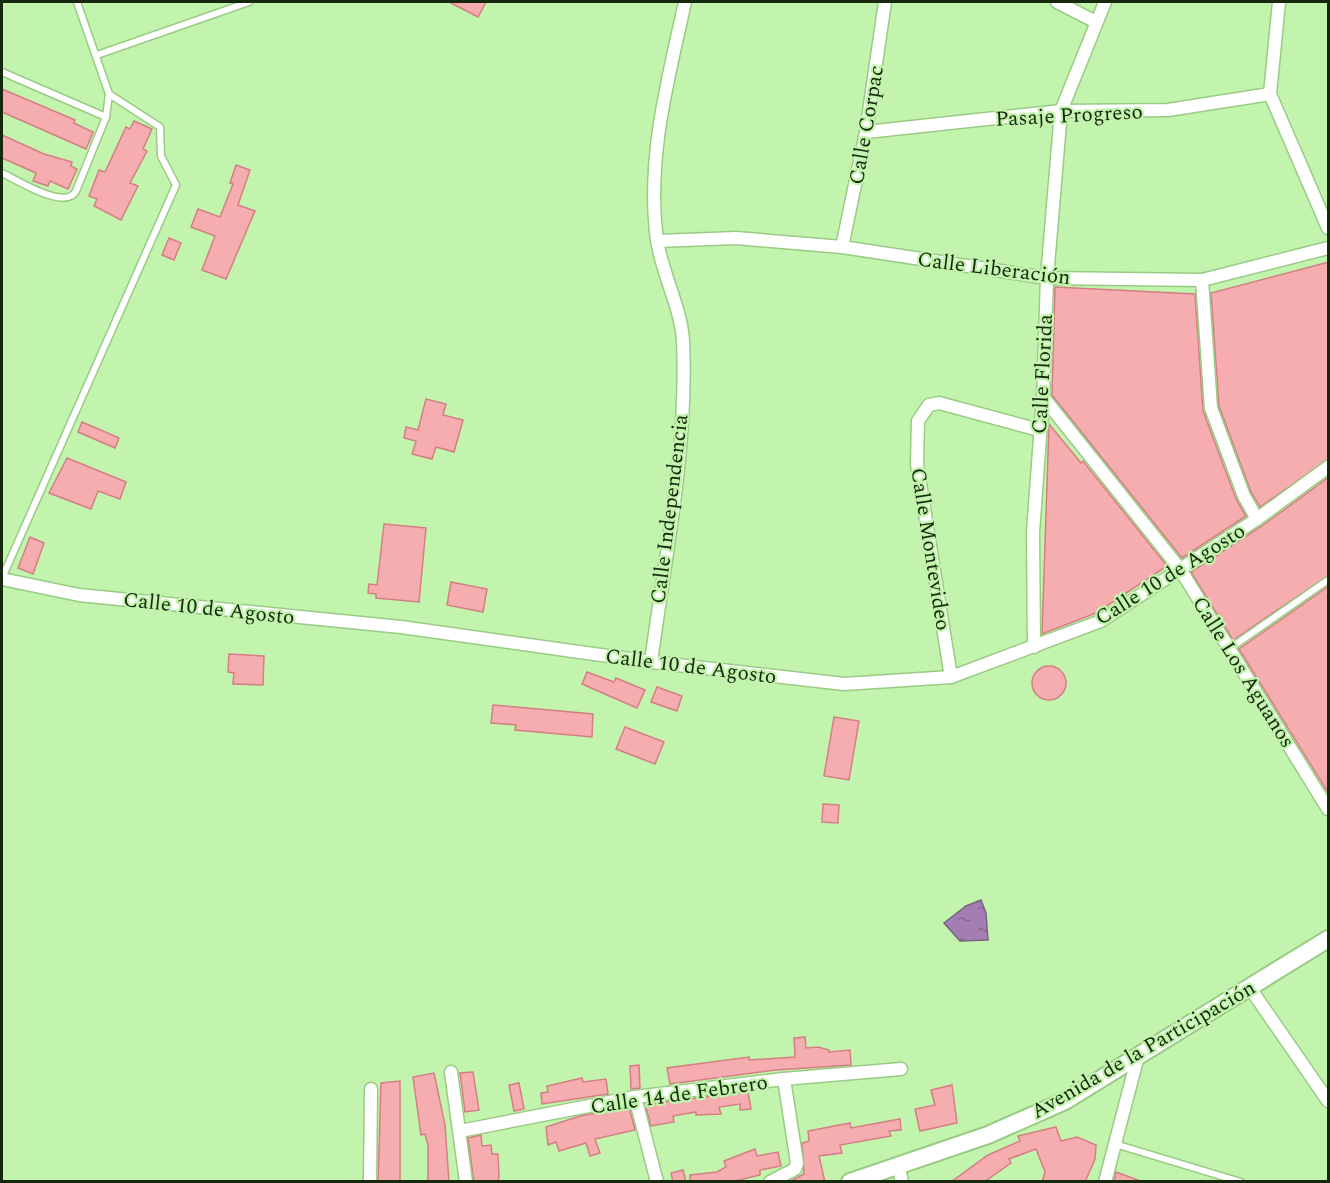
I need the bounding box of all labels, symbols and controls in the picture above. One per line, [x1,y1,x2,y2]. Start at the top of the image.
street label: Calle Corpac [841,63,893,187]
street label: Pasaje Progreso [994,96,1144,136]
street label: Calle Liberación [915,244,1072,294]
street label: Calle Florida [1024,313,1062,435]
street label: Calle Independencia [642,412,698,606]
street label: Calle Montevideo [901,465,959,633]
street label: Calle 10 de Agosto [1089,516,1252,634]
street label: Calle 10 de Agosto [122,584,296,634]
street label: Calle Los Aguanos [1184,590,1303,755]
street label: Calle 10 de Agosto [603,641,778,693]
street label: Avenida de la Participación [1025,972,1262,1127]
street label: Calle 14 de Febrero [588,1067,770,1123]

